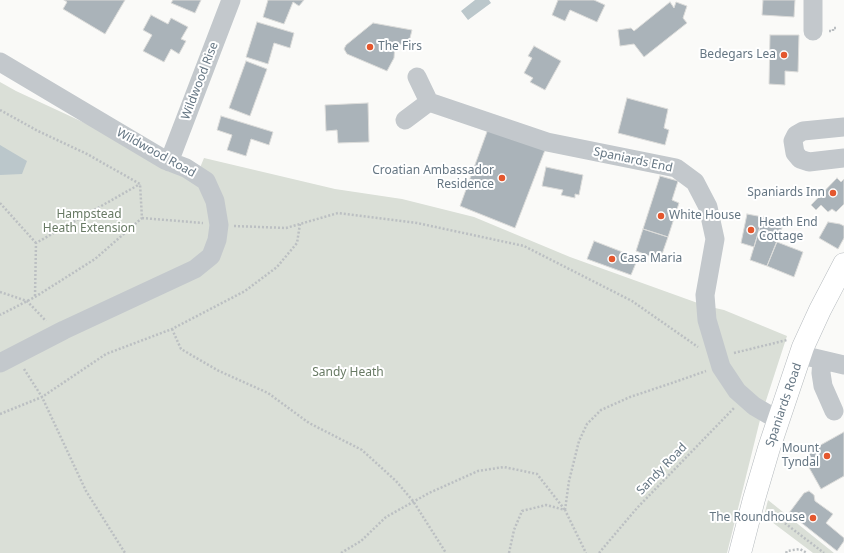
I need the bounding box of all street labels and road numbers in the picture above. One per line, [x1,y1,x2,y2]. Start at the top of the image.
street label: Wildwood Rise [179,40,221,122]
street label: Wildwood Road [114,125,198,181]
street label: Spaniards End [592,145,674,175]
street label: Spaniards Road [763,361,805,449]
street label: Sandy Road [634,440,690,498]

